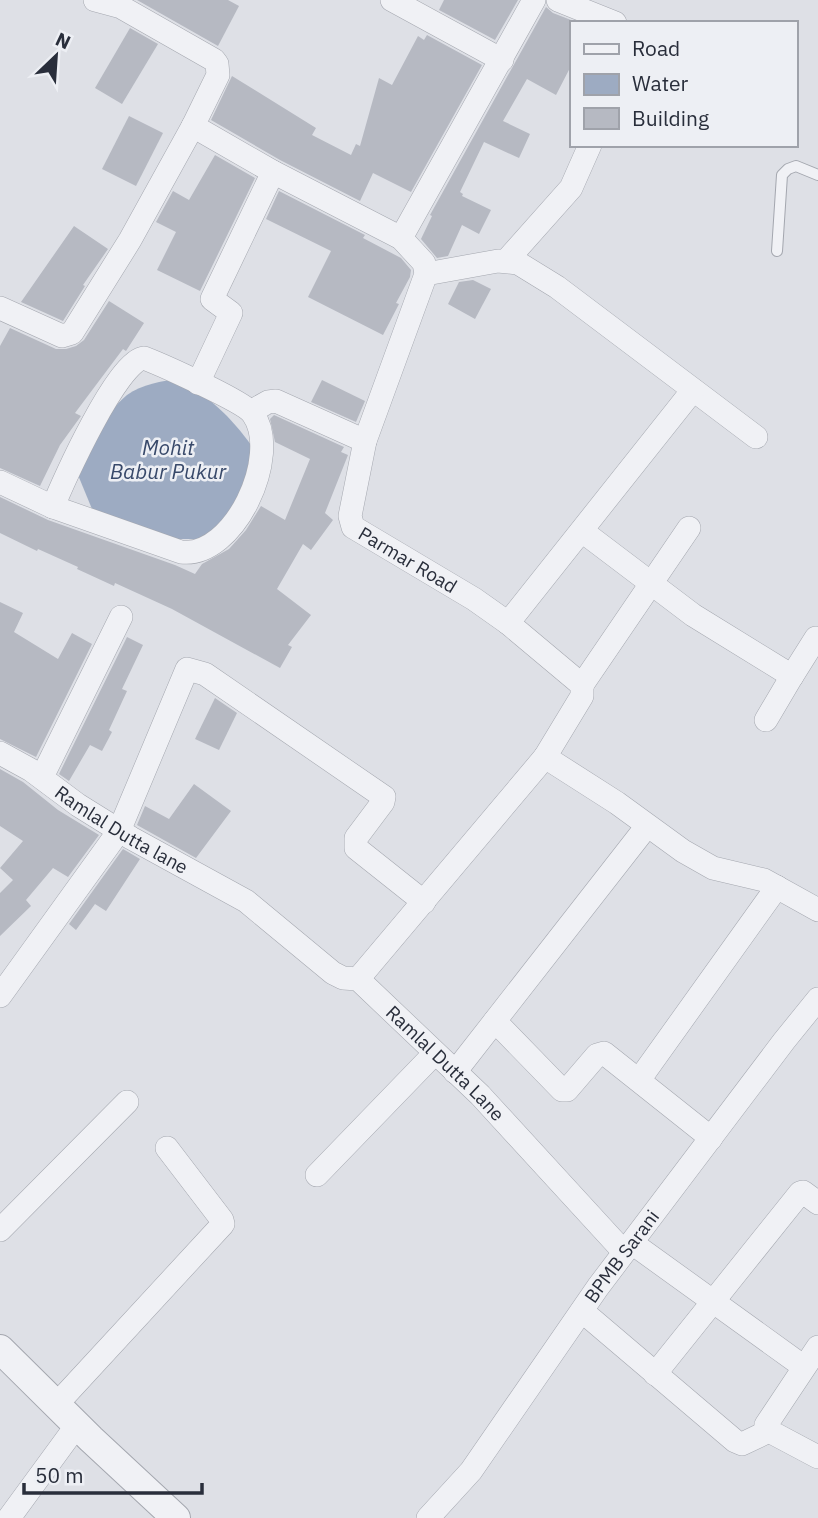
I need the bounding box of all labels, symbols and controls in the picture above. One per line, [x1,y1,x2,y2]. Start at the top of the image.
north arrow [21,21,91,91]
legend [570,21,797,147]
text: N [52,27,74,54]
text: Road [632,34,680,62]
text: Water [632,69,689,97]
text: Building [632,104,709,132]
water label: Mohit Babur Pukur [110,433,227,485]
street label: Parmar Road [354,521,461,598]
street label: Ramlal Dutta lane [50,780,192,879]
street label: Ramlal Dutta Lane [381,1000,510,1126]
street label: BPMB Sarani [579,1205,664,1307]
scale bar [24,1452,203,1496]
text: 50 m [35,1461,84,1489]

